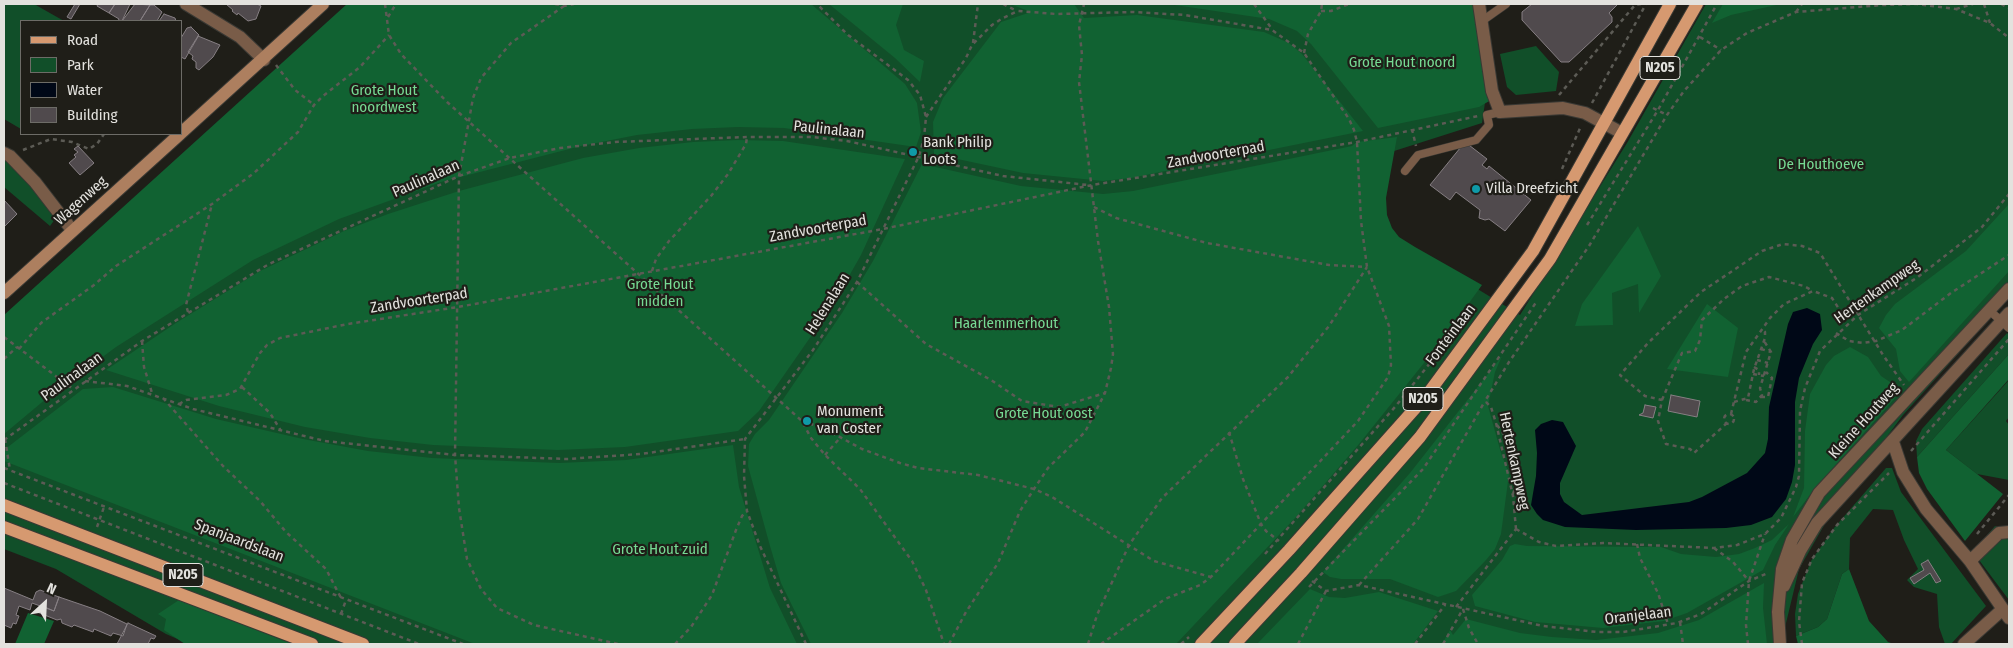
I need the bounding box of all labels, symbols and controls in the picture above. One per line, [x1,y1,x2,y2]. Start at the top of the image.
legend [20,20,182,135]
text: Road [67,31,98,49]
park label: Grote Hout noord [1349,54,1455,72]
text: Park [67,56,94,74]
road number: N205 [1640,56,1680,80]
text: Water [67,81,102,99]
park label: Grote Hout noordwest [351,82,417,117]
text: Building [67,106,118,124]
street label: Paulinalaan [792,117,866,143]
place label: Bank Philip Loots [923,134,992,169]
street label: Zandvoorterpad [1166,138,1266,172]
marker: Bank Philip Loots [907,146,919,158]
street label: Paulinalaan [390,156,462,202]
park label: De Houthoeve [1778,156,1864,174]
street label: Wagenweg [51,173,111,229]
place label: Villa Dreefzicht [1486,180,1578,198]
marker: Villa Dreefzicht [1470,183,1482,195]
street label: Zandvoorterpad [768,212,868,246]
street label: Hertenkampweg [1831,256,1923,328]
street label: Helenalaan [802,270,854,338]
park label: Grote Hout midden [627,276,693,311]
street label: Zandvoorterpad [369,284,469,318]
street label: Fonteinlaan [1422,301,1480,369]
park label: Haarlemmerhout [954,315,1058,333]
street label: Paulinalaan [38,349,106,405]
street label: Kleine Houtweg [1825,379,1903,463]
road number: N205 [1403,388,1443,410]
place label: Monument van Coster [817,403,883,438]
park label: Grote Hout oost [995,405,1093,423]
street label: Hertenkampweg [1495,410,1533,512]
marker: Monument van Coster [801,415,813,427]
street label: Spanjaardslaan [192,516,286,566]
park label: Grote Hout zuid [612,541,708,559]
road number: N205 [163,564,203,586]
north arrow [20,578,70,628]
text: N [44,579,59,598]
street label: Oranjelaan [1604,603,1672,629]

